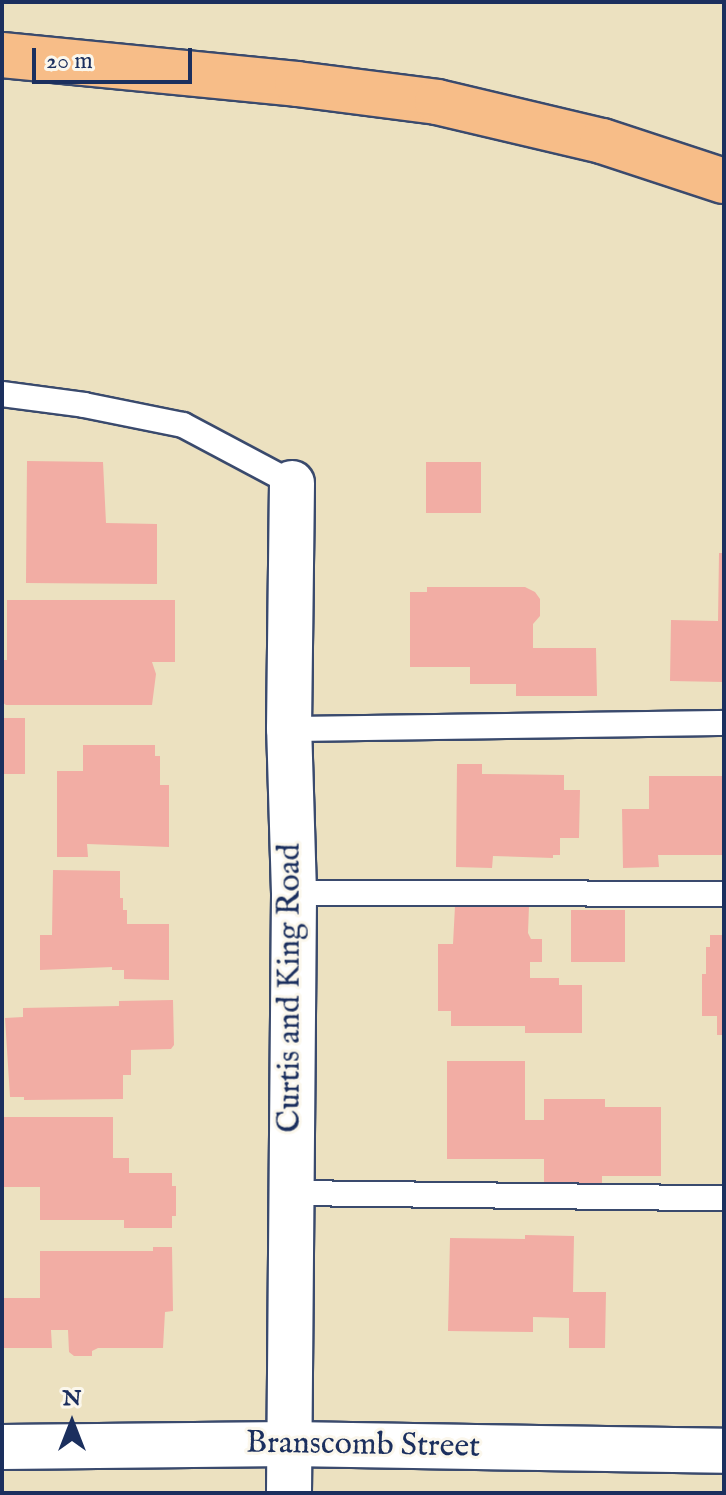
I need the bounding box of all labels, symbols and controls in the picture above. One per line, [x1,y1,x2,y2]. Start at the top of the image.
scale bar [36,32,196,82]
text: 20 m [46,46,93,77]
street label: Curtis and King Road [272,843,310,1133]
north arrow [32,1383,112,1463]
text: N [62,1385,82,1413]
street label: Branscomb Street [246,1425,480,1467]

